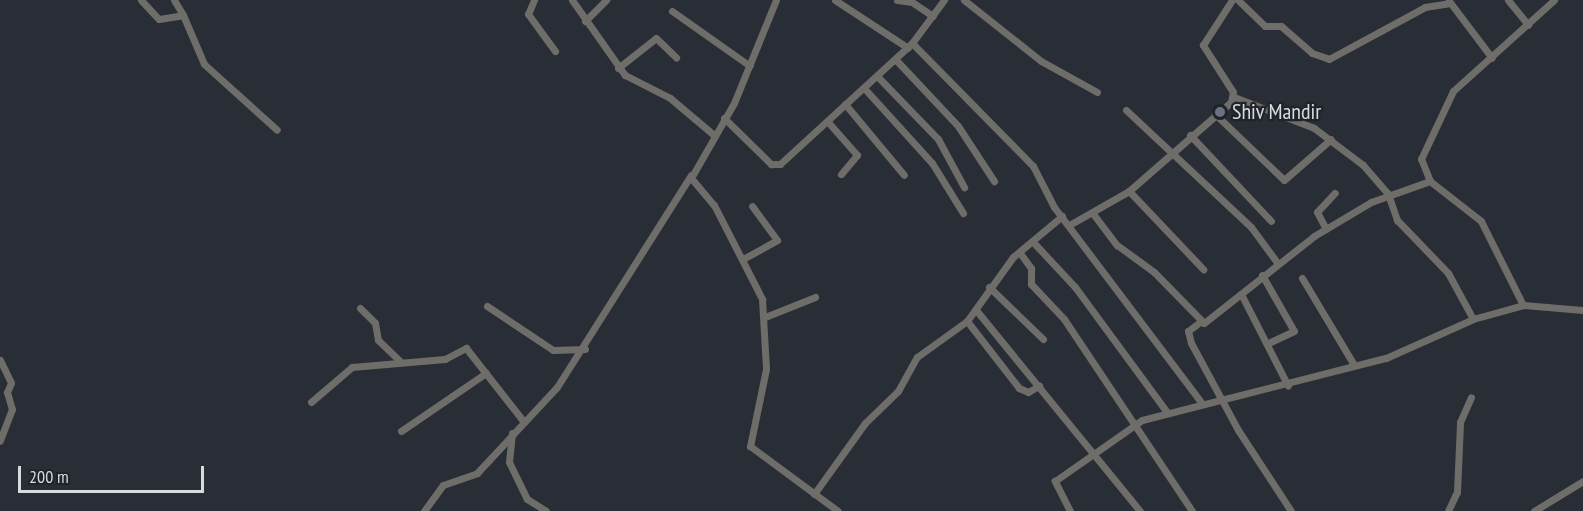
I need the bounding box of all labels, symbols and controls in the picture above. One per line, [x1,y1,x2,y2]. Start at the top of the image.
place label: Shiv Mandir [1232,99,1322,125]
marker: Shiv Mandir [1213,105,1227,119]
scale bar [21,454,207,492]
text: 200 m [29,465,69,488]

